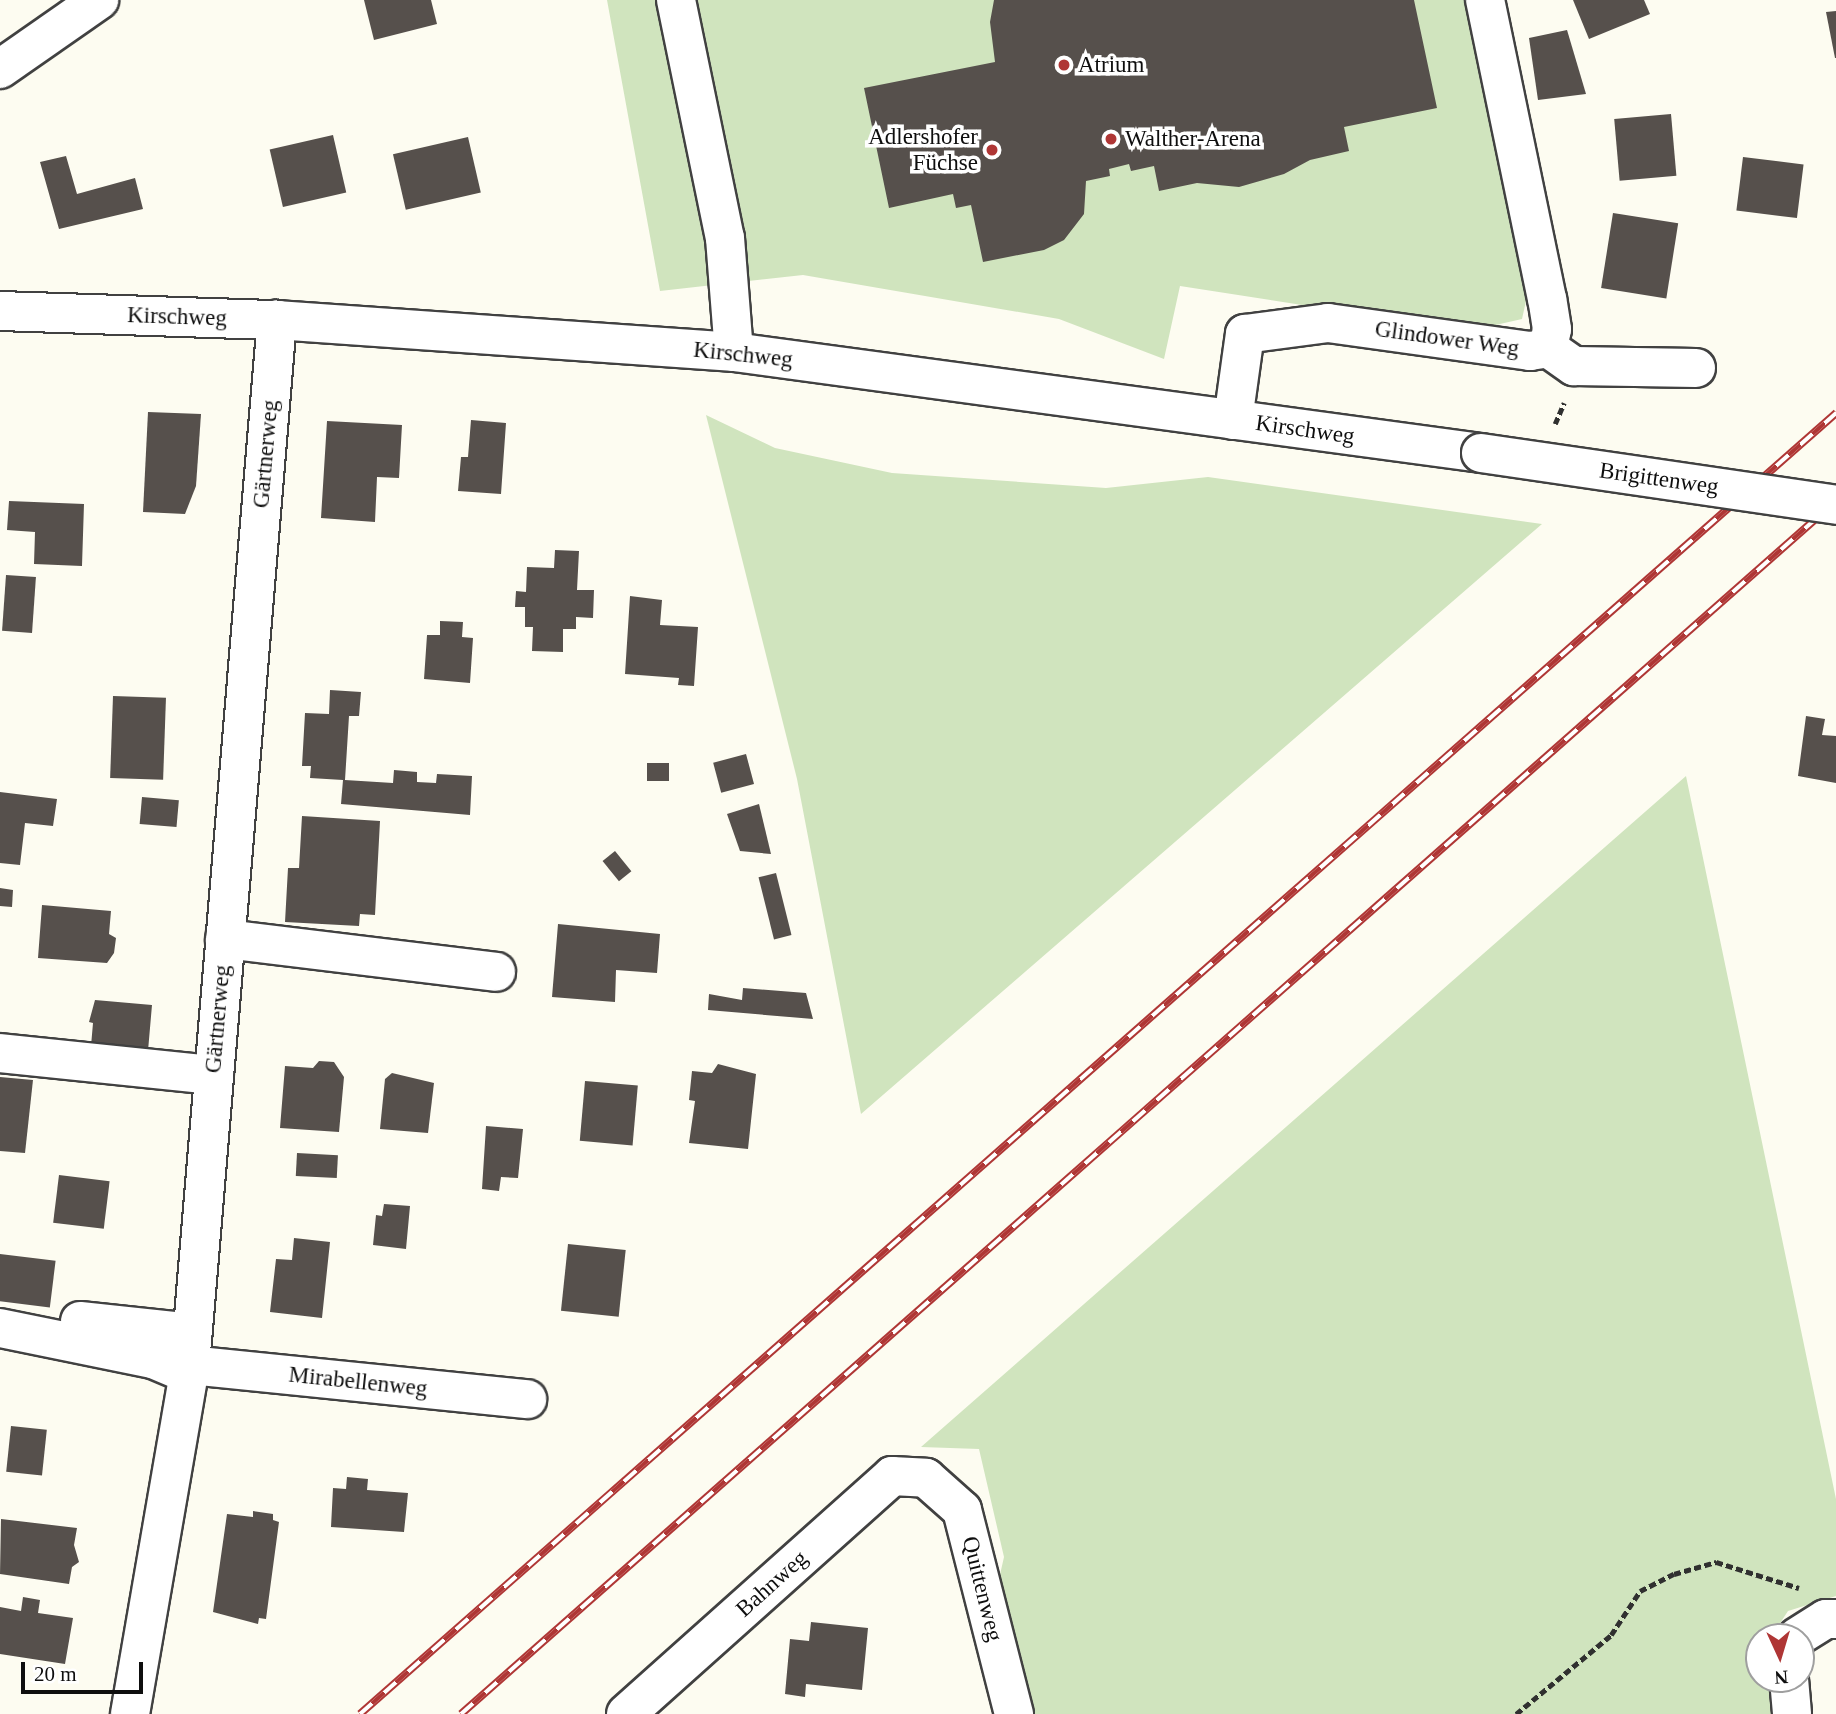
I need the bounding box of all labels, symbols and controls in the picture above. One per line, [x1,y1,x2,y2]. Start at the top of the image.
place label: Atrium [1078,51,1144,79]
marker: Atrium [1056,57,1072,73]
place label: Adlershofer Füchse [868,123,978,177]
place label: Walther-Arena [1125,125,1261,153]
marker: Walther-Arena [1103,131,1119,147]
marker: Adlershofer Füchse [984,142,1000,158]
street label: Kirschweg [127,301,227,333]
street label: Glindower Weg [1373,315,1521,363]
street label: Kirschweg [692,336,794,374]
street label: Gärtnerweg [248,399,284,509]
street label: Kirschweg [1254,409,1356,451]
street label: Brigittenweg [1598,457,1720,501]
street label: Gärtnerweg [200,964,236,1074]
street label: Mirabellenweg [287,1361,429,1403]
street label: Quittenweg [956,1534,1008,1644]
street label: Bahnweg [730,1545,814,1623]
north arrow [1745,1623,1815,1693]
scale bar [24,1648,147,1692]
text: 20 m [34,1662,77,1686]
text: N [1774,1666,1789,1688]

